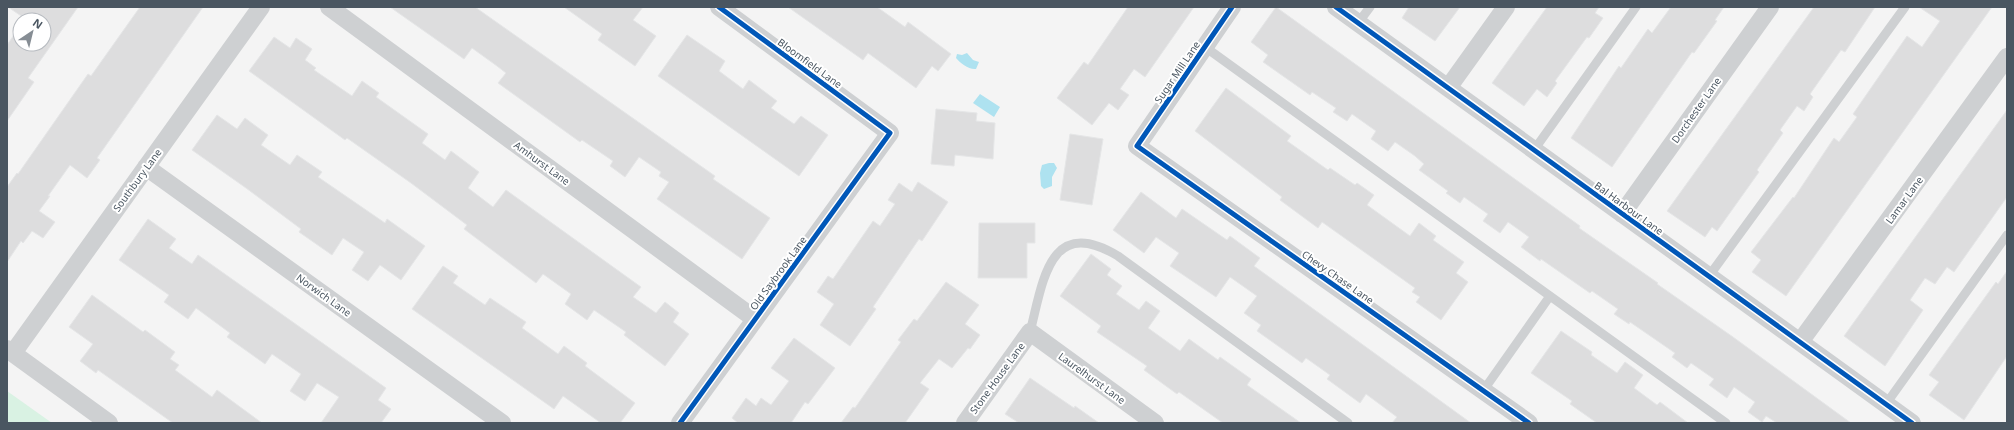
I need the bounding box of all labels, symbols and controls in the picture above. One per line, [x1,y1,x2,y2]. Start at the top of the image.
north arrow [12,12,52,52]
text: N [30,15,46,32]
street label: Bloomfield Lane [775,35,845,91]
street label: Sugar Mill Lane [1151,38,1203,106]
street label: Dorchester Lane [1668,74,1724,146]
street label: Amhurst Lane [511,138,573,188]
street label: Southbury Lane [109,146,165,214]
street label: Lamar Lane [1882,173,1926,226]
street label: Bal Harbour Lane [1592,178,1667,238]
street label: Old Saybrook Lane [746,233,810,313]
street label: Chevy Chase Lane [1299,247,1377,307]
street label: Norwich Lane [294,270,354,320]
street label: Stone House Lane [966,339,1028,416]
street label: Laurelhurst Lane [1056,349,1128,407]

